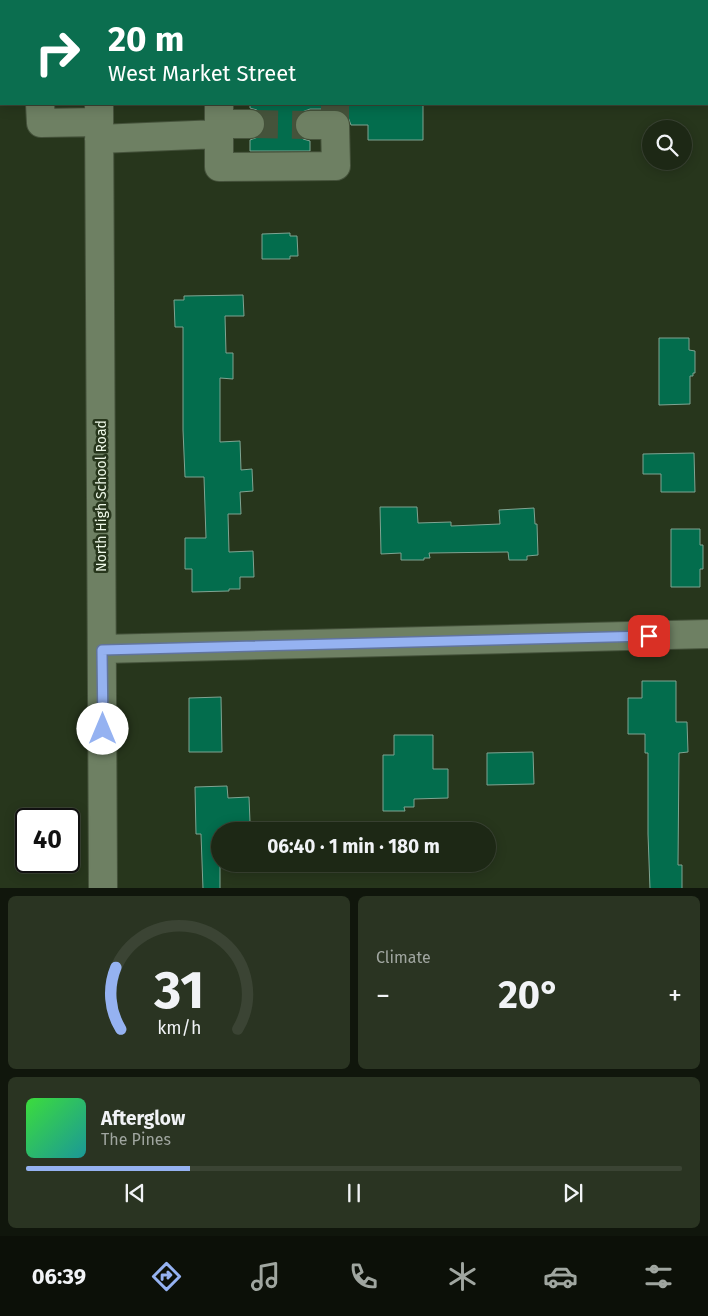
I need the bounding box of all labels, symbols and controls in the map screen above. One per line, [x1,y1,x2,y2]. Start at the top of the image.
text: 20 m [108,18,184,60]
icon: right [25,20,90,85]
text: West Market Street [108,60,296,87]
map controls [642,120,692,170]
button: search [642,120,692,170]
street label: North High School Road [93,420,110,572]
pin [628,615,670,657]
icon: arrive [635,622,663,650]
position arrow [76,702,128,754]
speed limit sign: 40 [15,808,80,873]
text: 06:40 · 1 min · 180 m [267,835,440,858]
text: Climate [376,948,431,967]
text: 31 [153,959,204,1022]
text: 20° [498,972,560,1018]
text: − [376,979,390,1012]
text: + [668,979,682,1012]
text: km/h [157,1017,201,1039]
text: Afterglow [101,1107,185,1130]
text: The Pines [101,1130,171,1149]
icon: previous [121,1179,149,1207]
icon: pause [340,1179,368,1207]
icon: next [559,1179,587,1207]
icon: directions [149,1259,184,1294]
icon: music [248,1259,283,1294]
icon: phone [346,1259,381,1294]
icon: climate [445,1259,480,1294]
icon: car [543,1259,578,1294]
icon: filters [641,1259,676,1294]
text: 06:39 [32,1263,86,1290]

